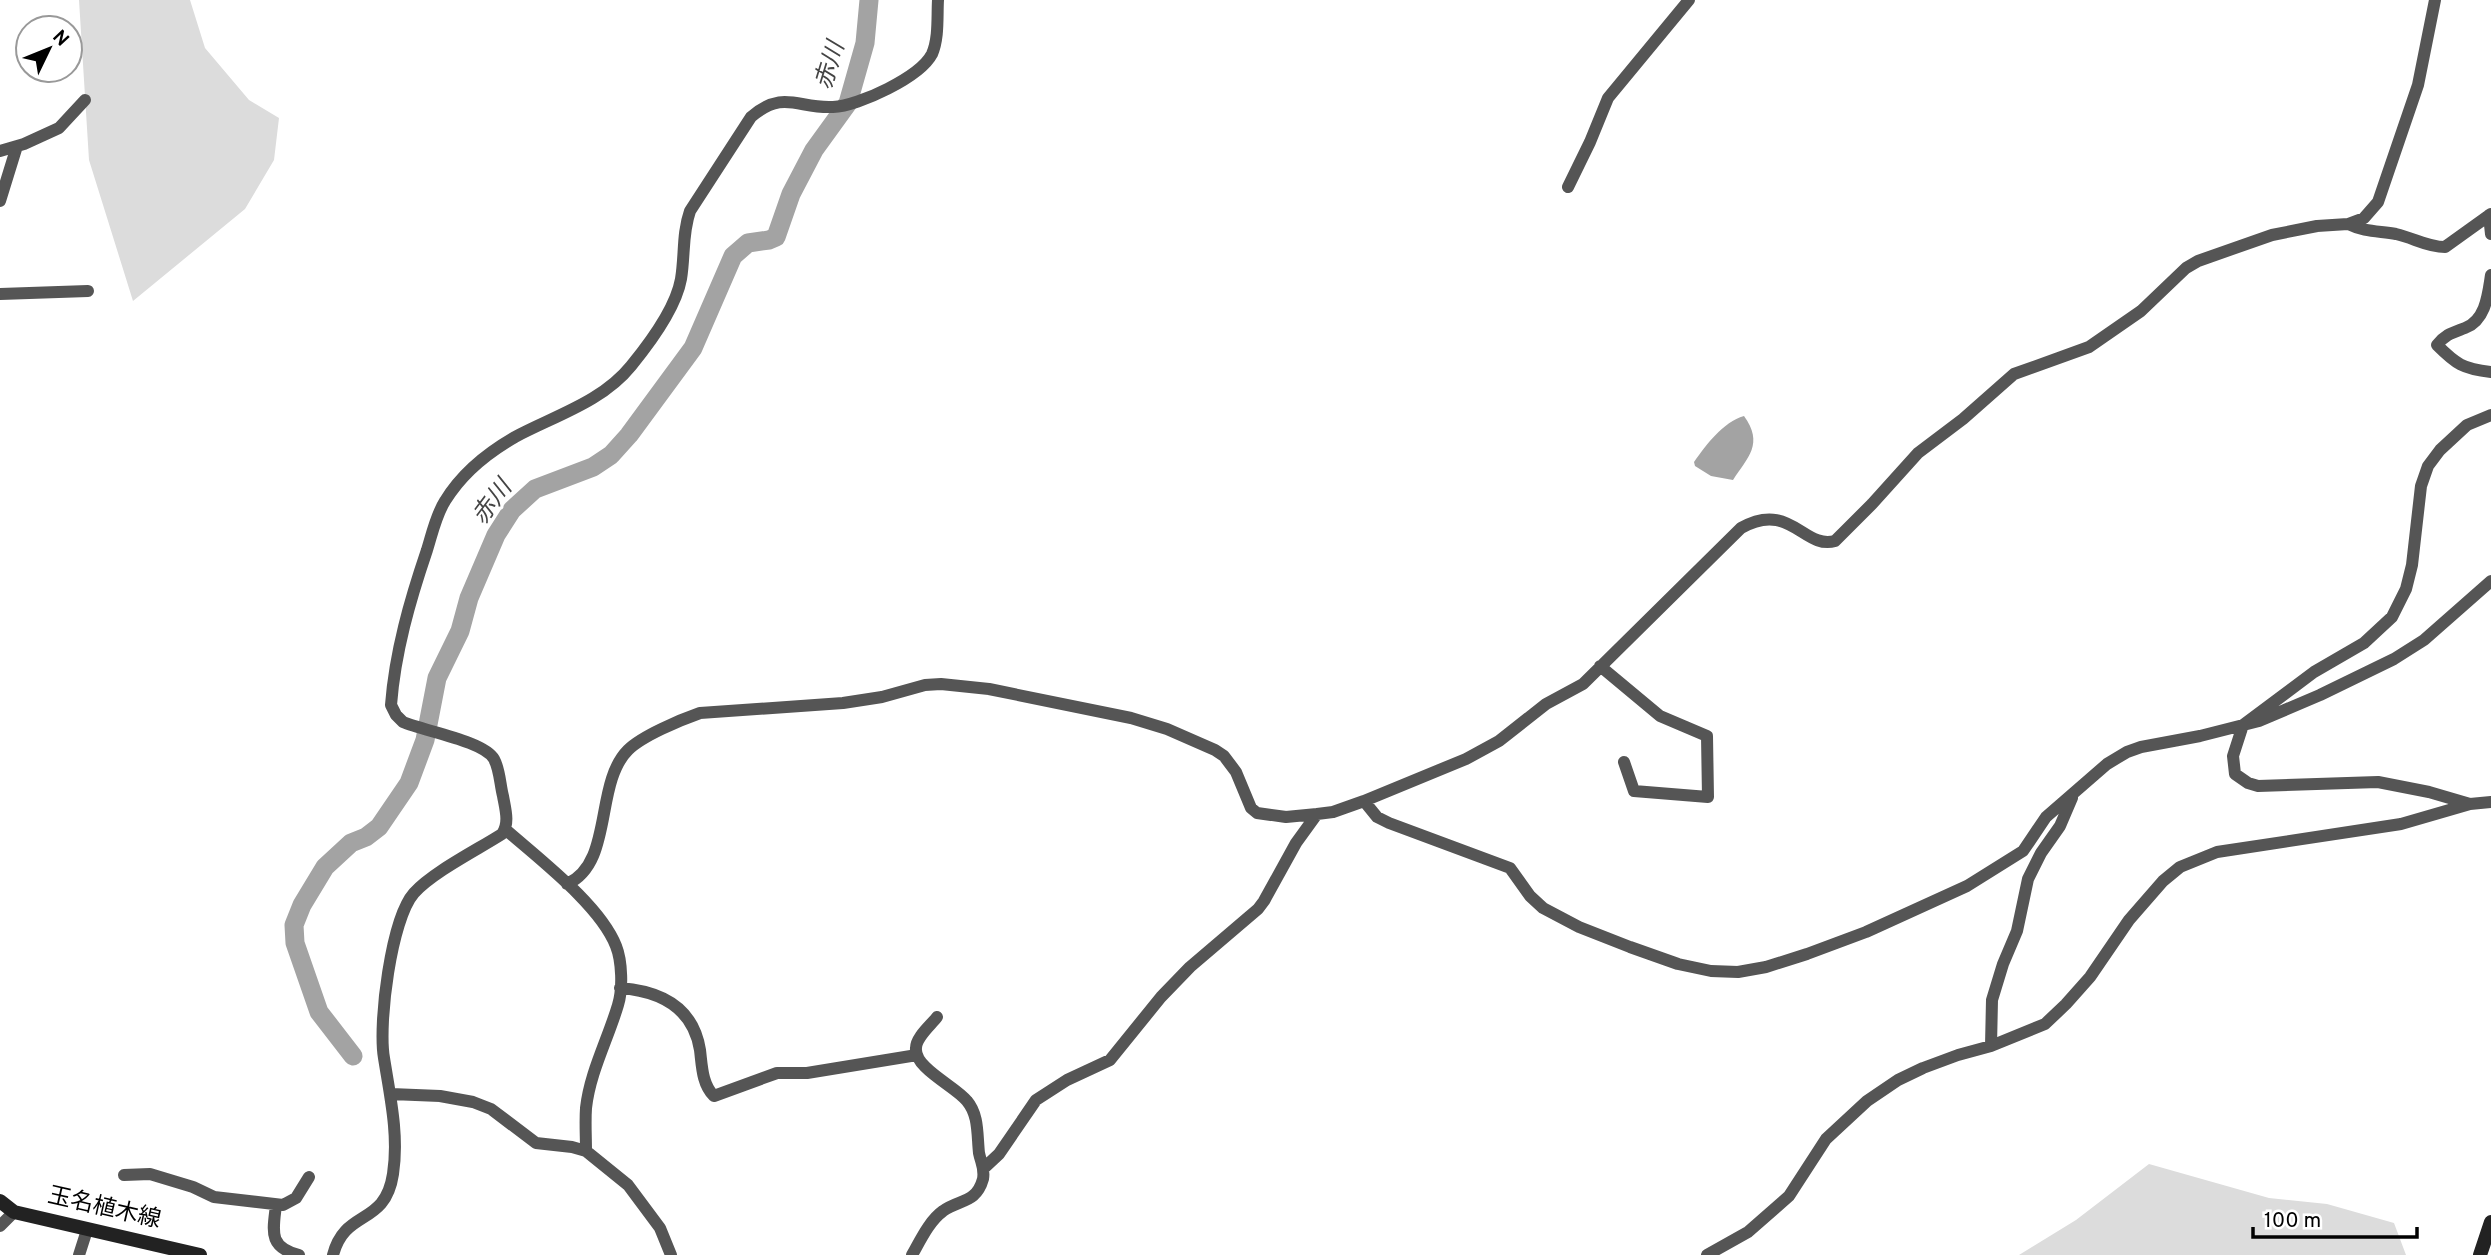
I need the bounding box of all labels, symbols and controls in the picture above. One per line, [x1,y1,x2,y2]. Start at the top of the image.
north arrow [14,14,84,84]
text: N [47,26,73,52]
water label: 赤川 [810,36,853,93]
water label: 赤川 [467,472,521,531]
street label: 玉名植木線 [45,1182,163,1236]
scale bar [2253,1196,2418,1240]
text: 100 m [2264,1208,2321,1235]

